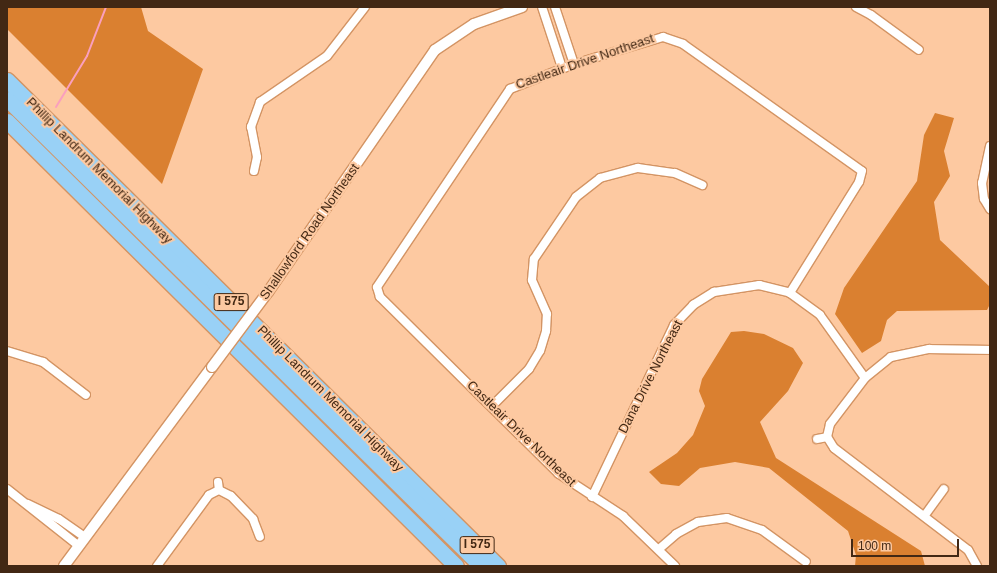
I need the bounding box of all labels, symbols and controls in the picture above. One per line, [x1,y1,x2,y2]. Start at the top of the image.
street label: Castleair Drive Northeast [514,31,656,93]
street label: Phillip Landrum Memorial Highway [23,95,175,247]
street label: Shallowford Road Northeast [257,161,363,303]
road number: I 575 [213,292,249,312]
street label: Dana Drive Northeast [616,318,686,436]
street label: Phillip Landrum Memorial Highway [254,323,406,475]
street label: Castleair Drive Northeast [463,378,579,490]
scale bar [853,531,961,557]
road number: I 575 [459,535,495,555]
text: 100 m [858,539,891,553]

